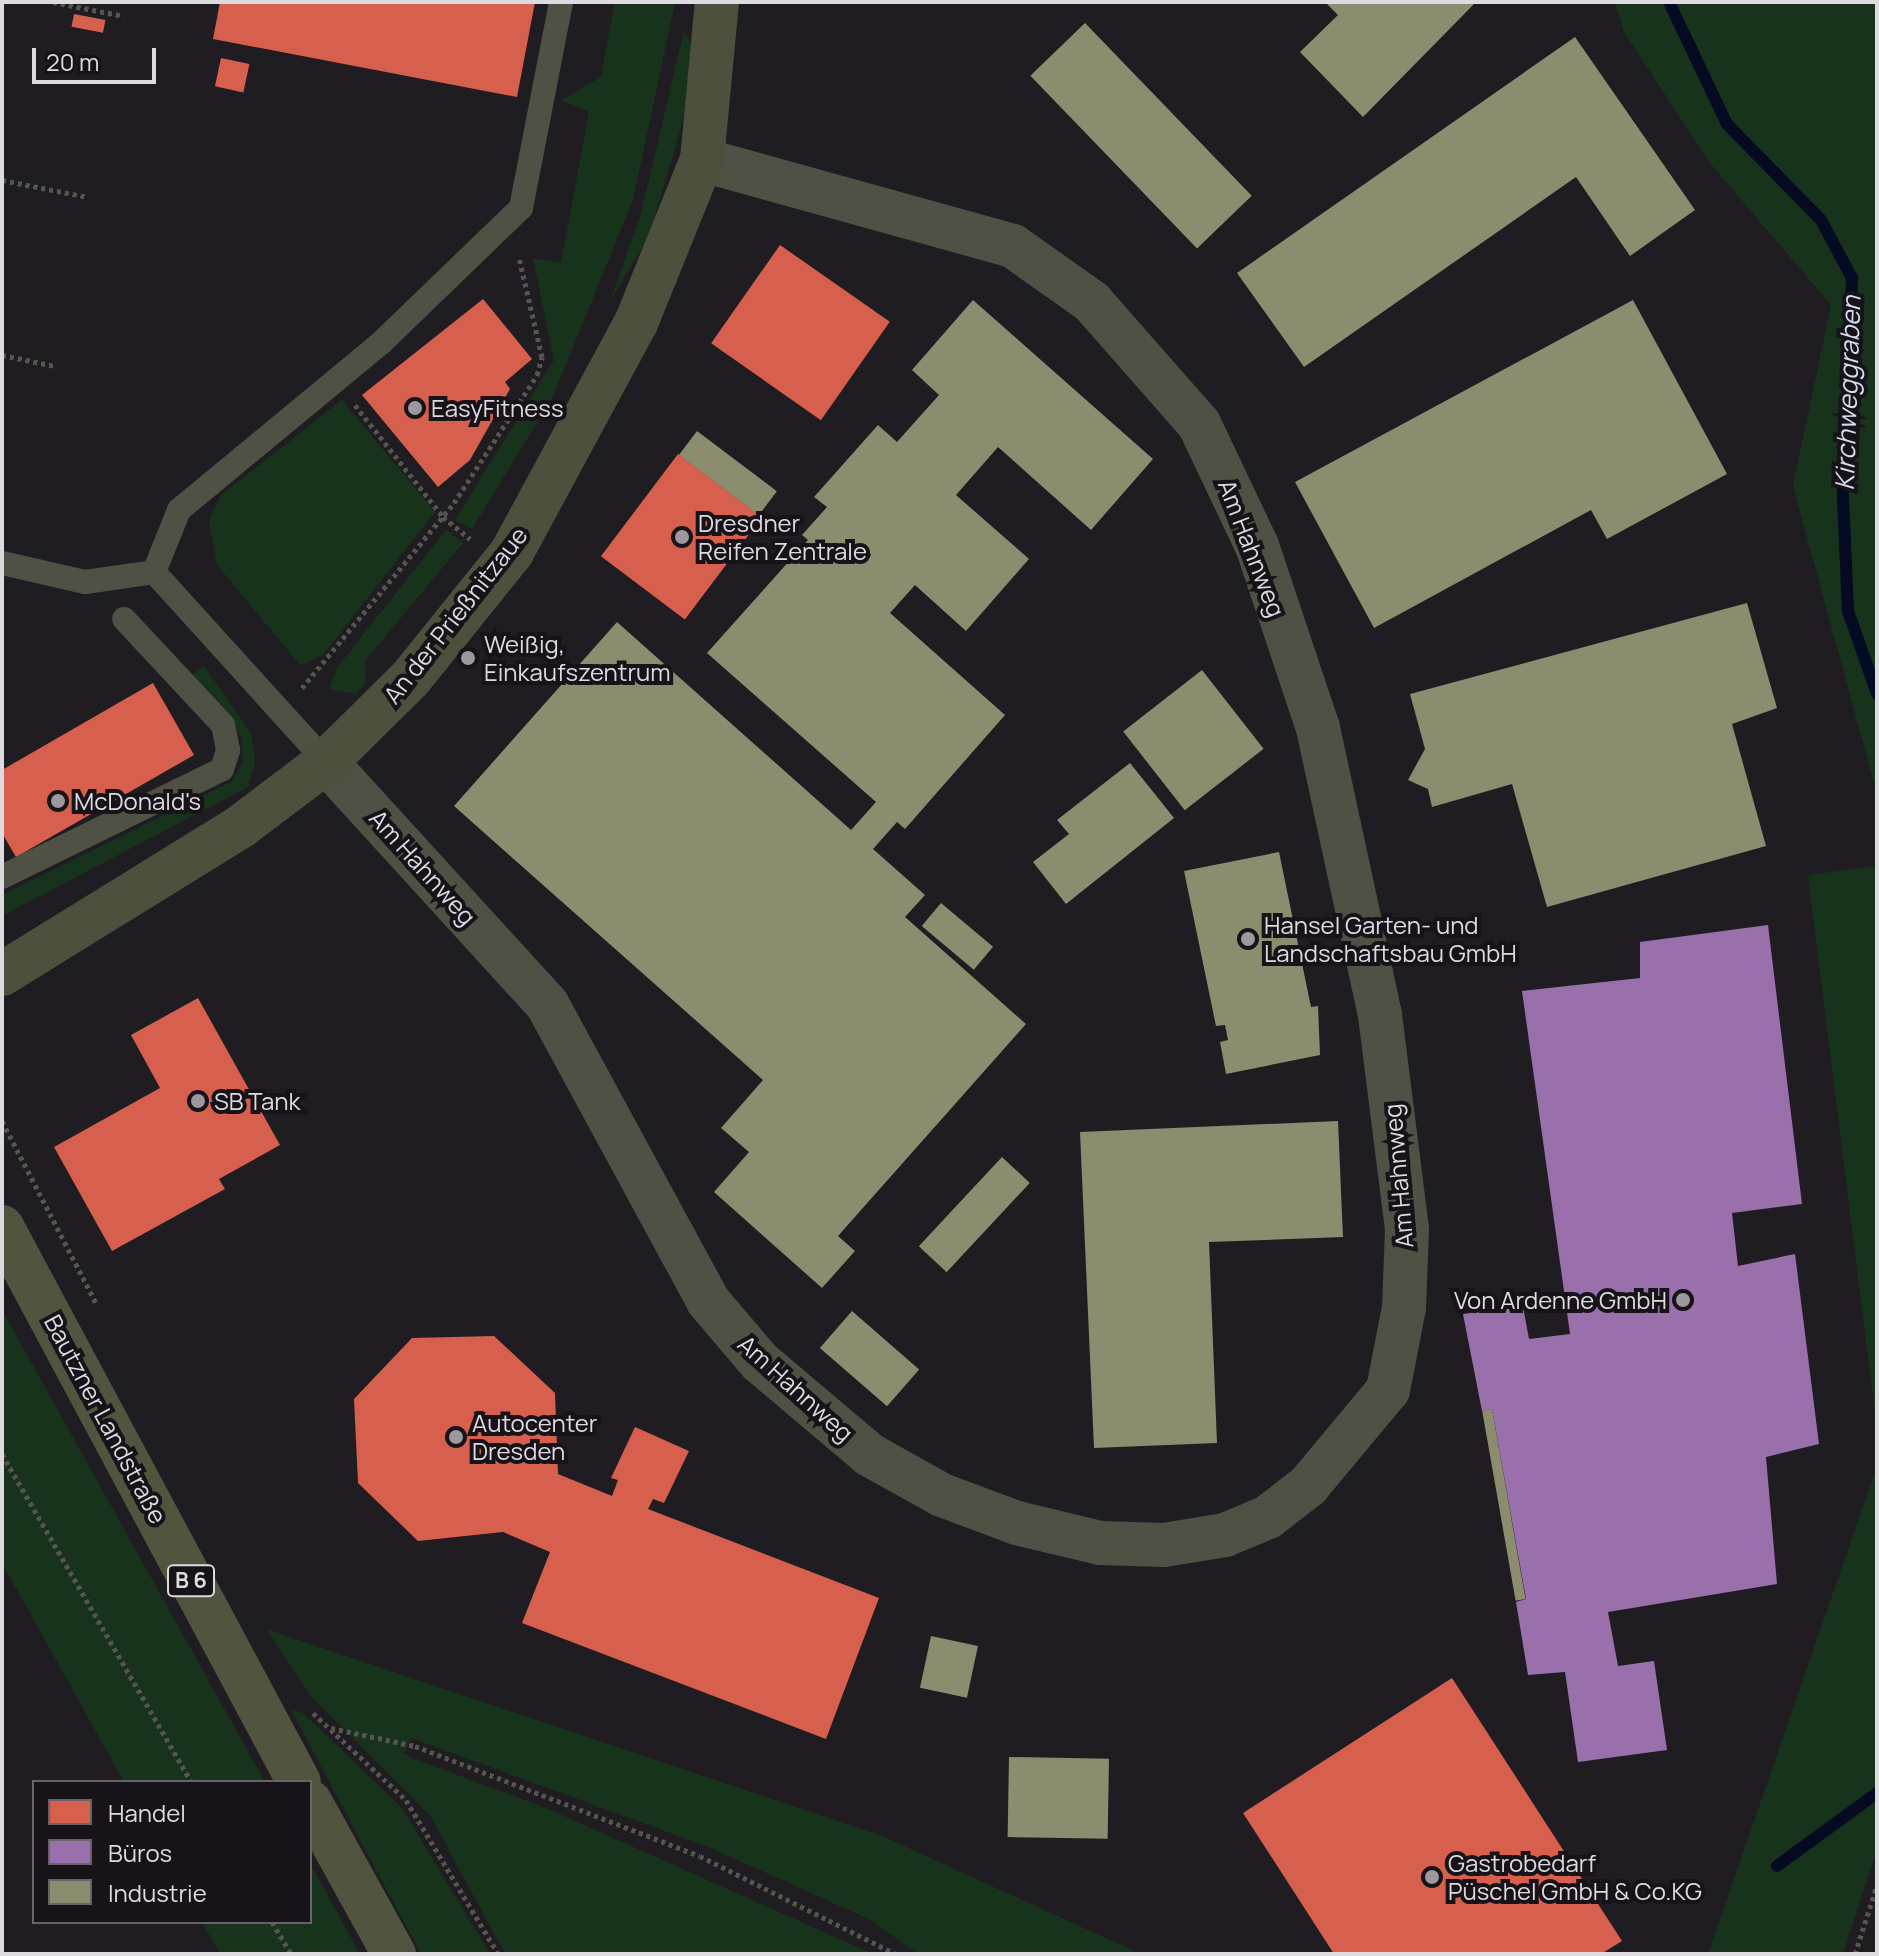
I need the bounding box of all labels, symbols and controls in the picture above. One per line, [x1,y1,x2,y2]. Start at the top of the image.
scale bar [36,32,160,82]
text: 20 m [46,45,99,78]
water label: Kirchweggraben [1829,295,1867,491]
place label: EasyFitness [431,394,563,422]
marker: EasyFitness [406,399,424,417]
street label: Am Hahnweg [1213,475,1291,621]
place label: Dresdner Reifen Zentrale [698,509,867,565]
street label: An der Prießnitzaue [377,521,533,709]
marker: Dresdner Reifen Zentrale [673,528,691,546]
place label: Weißig, Einkaufszentrum [484,630,671,686]
marker: Weißig, Einkaufszentrum [459,649,477,667]
place label: McDonald's [74,787,201,815]
marker: McDonald's [49,792,67,810]
street label: Am Hahnweg [364,804,482,930]
place label: Hansel Garten- und Landschaftsbau GmbH [1264,911,1517,967]
marker: Hansel Garten- und Landschaftsbau GmbH [1239,930,1257,948]
place label: SB Tank [214,1087,300,1115]
marker: SB Tank [189,1092,207,1110]
street label: Am Hahnweg [1377,1103,1419,1249]
place label: Von Ardenne GmbH [1454,1286,1667,1314]
marker: Von Ardenne GmbH [1674,1291,1692,1309]
street label: Bautzner Landstraße [39,1310,173,1528]
street label: Am Hahnweg [733,1329,859,1447]
place label: Autocenter Dresden [472,1409,597,1465]
marker: Autocenter Dresden [447,1428,465,1446]
road number: B 6 [167,1563,215,1599]
legend [32,1780,312,1924]
text: Handel [108,1796,186,1829]
text: Büros [108,1836,172,1869]
place label: Gastrobedarf Püschel GmbH & Co.KG [1448,1849,1702,1905]
marker: Gastrobedarf Püschel GmbH & Co.KG [1423,1868,1441,1886]
text: Industrie [108,1876,207,1909]

